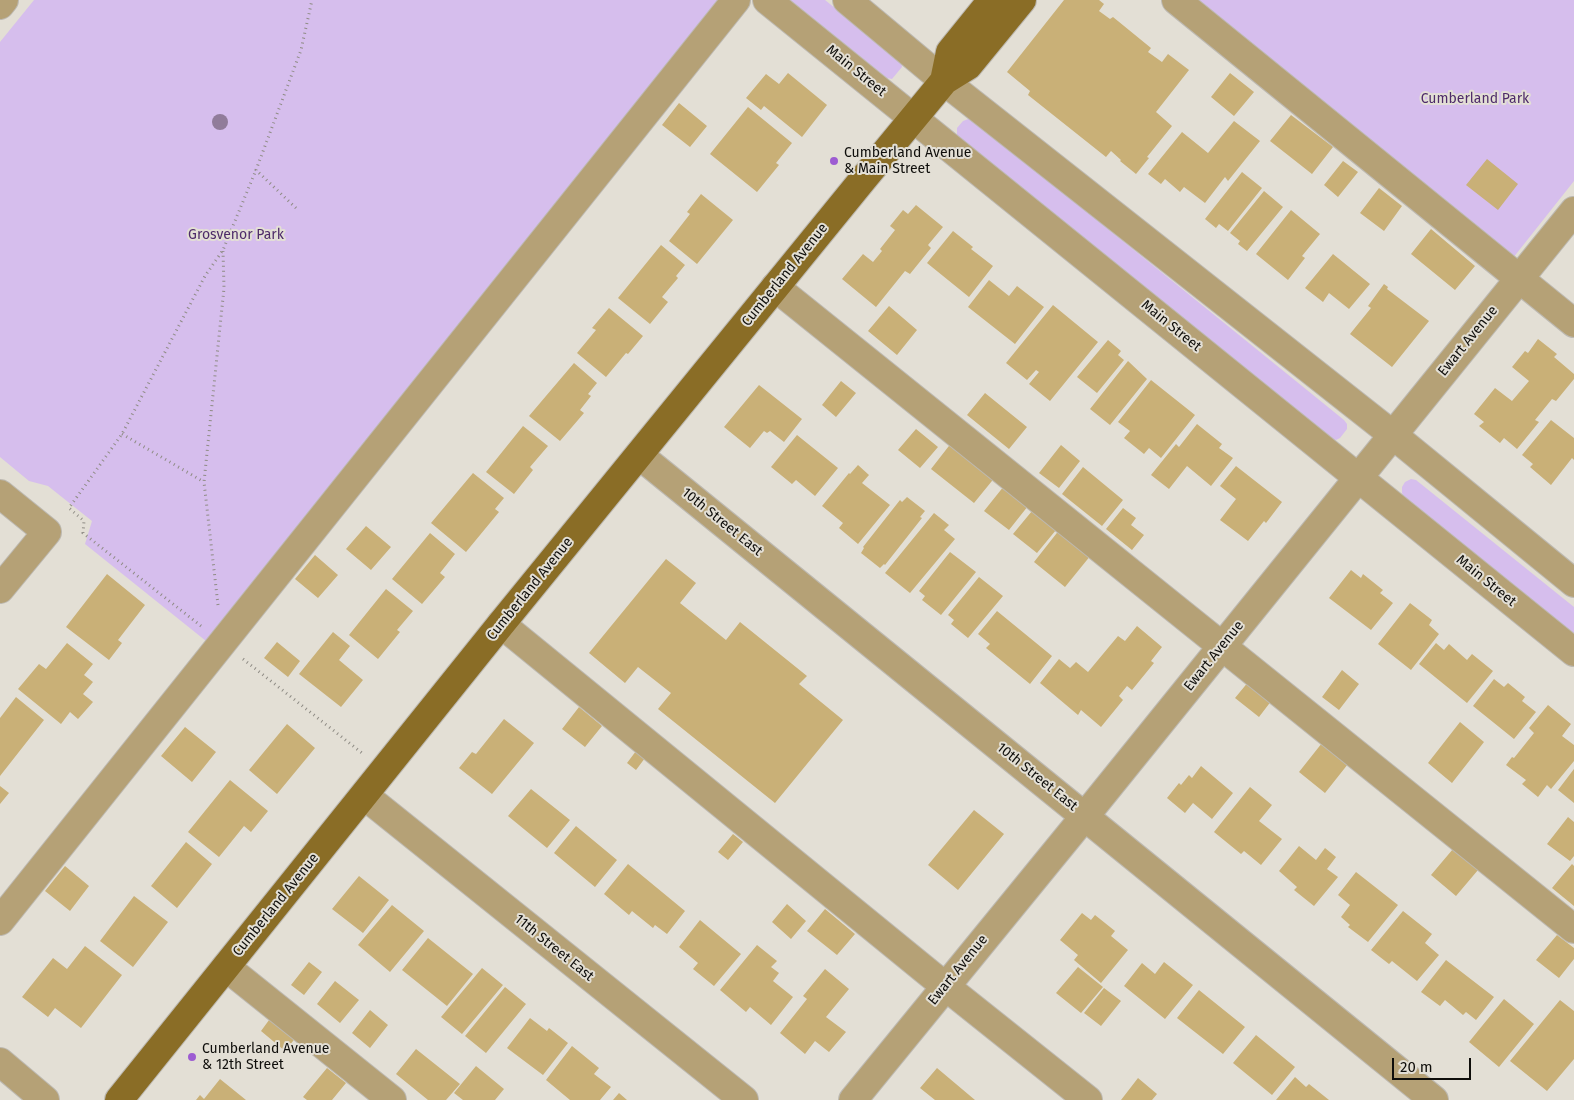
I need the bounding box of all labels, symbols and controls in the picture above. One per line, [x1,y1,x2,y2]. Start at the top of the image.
street label: Main Street [823,42,889,100]
park label: Cumberland Park [1421,91,1529,107]
place label: Cumberland Avenue & Main Street [844,145,971,178]
marker: Cumberland Avenue & Main Street [828,155,840,167]
street label: Cumberland Avenue [738,220,832,330]
park label: Grosvenor Park [188,227,284,243]
street label: Main Street [1138,297,1204,355]
street label: Ewart Avenue [1435,303,1501,379]
street label: 10th Street East [678,484,766,560]
street label: Cumberland Avenue [483,534,577,644]
street label: Main Street [1453,552,1519,610]
street label: Ewart Avenue [1181,618,1247,694]
street label: 10th Street East [993,739,1081,815]
street label: Cumberland Avenue [229,850,323,960]
street label: 11th Street East [511,911,597,985]
street label: Ewart Avenue [925,932,991,1008]
place label: Cumberland Avenue & 12th Street [202,1041,329,1074]
scale bar [1394,1048,1473,1080]
marker: Cumberland Avenue & 12th Street [186,1051,198,1063]
text: 20 m [1400,1058,1433,1076]

